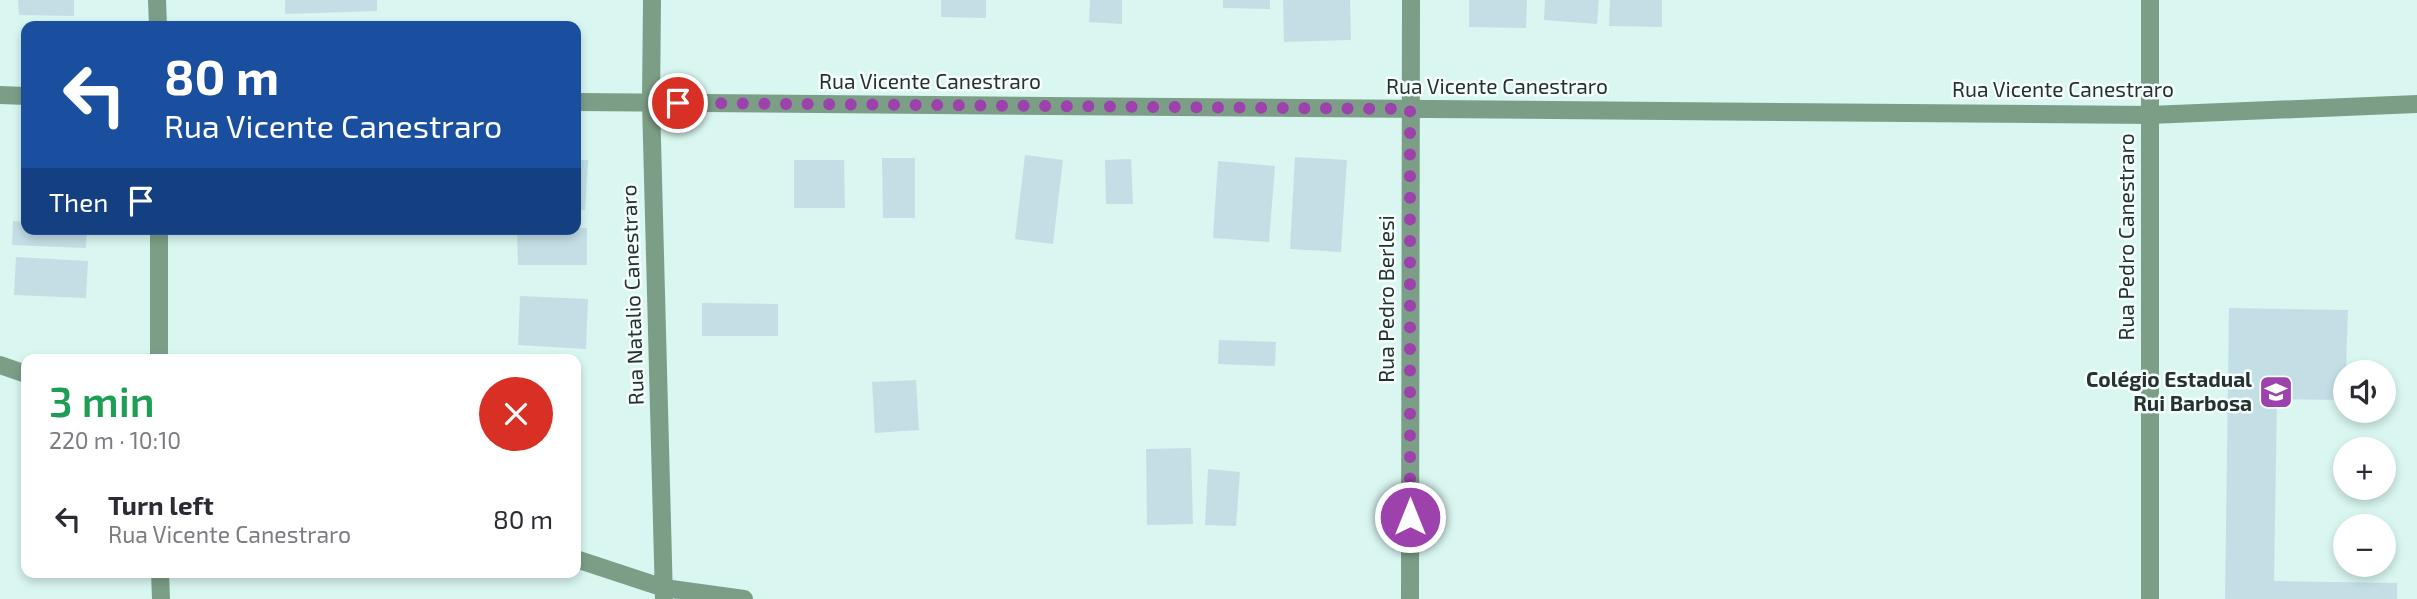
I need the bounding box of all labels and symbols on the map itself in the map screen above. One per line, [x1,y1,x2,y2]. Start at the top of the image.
street label: Rua Vicente Canestraro [819,68,1041,93]
pin [648,73,708,133]
street label: Rua Vicente Canestraro [1386,73,1608,98]
street label: Rua Vicente Canestraro [1952,76,2174,101]
street label: Rua Pedro Canestraro [2113,133,2138,341]
street label: Rua Natalio Canestraro [615,184,648,406]
street label: Rua Pedro Berlesi [1373,215,1398,383]
place label: Colégio Estadual Rui Barbosa [2086,366,2252,415]
school or university icon: Colégio Estadual Rui Barbosa [2257,373,2295,411]
position arrow [1373,480,1447,554]

